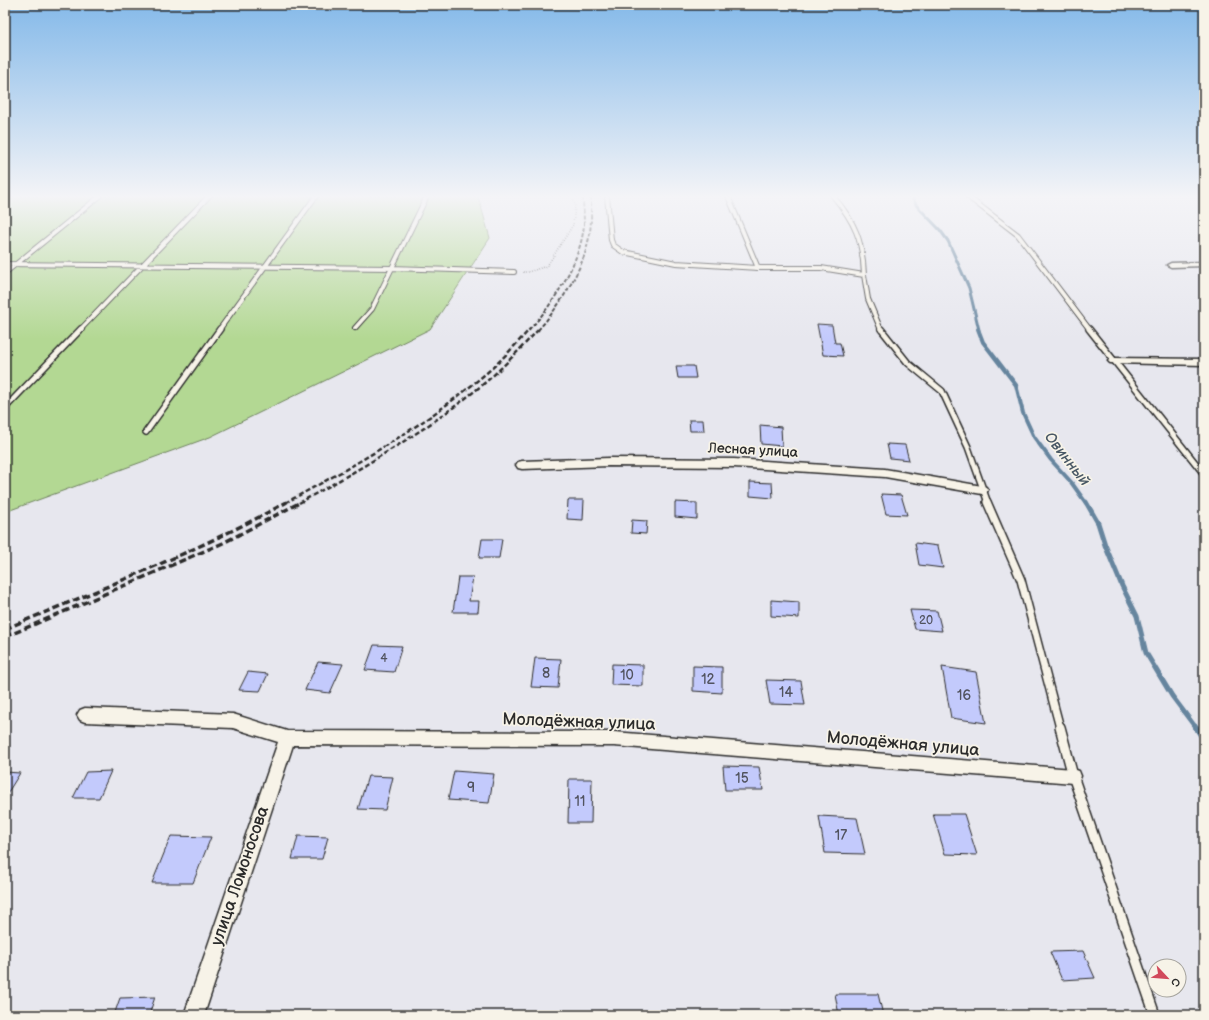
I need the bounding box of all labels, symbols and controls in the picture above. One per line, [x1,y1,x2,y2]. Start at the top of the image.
water label: Овинный [1040,428,1094,490]
street label: Лесная улица [707,439,799,461]
house number: 20 [919,613,933,628]
house number: 4 [380,651,388,666]
house number: 8 [542,665,550,682]
house number: 10 [620,667,634,684]
house number: 12 [701,671,716,688]
house number: 14 [779,684,793,701]
house number: 16 [957,687,971,704]
street label: Молодёжная улица [502,709,656,735]
street label: Молодёжная улица [826,727,980,761]
house number: 15 [735,770,749,787]
house number: 9 [467,779,475,796]
house number: 11 [575,793,585,810]
street label: улица Ломоносова [207,804,273,948]
house number: 17 [835,827,847,844]
north arrow [1147,958,1187,998]
text: С [1168,976,1183,989]

